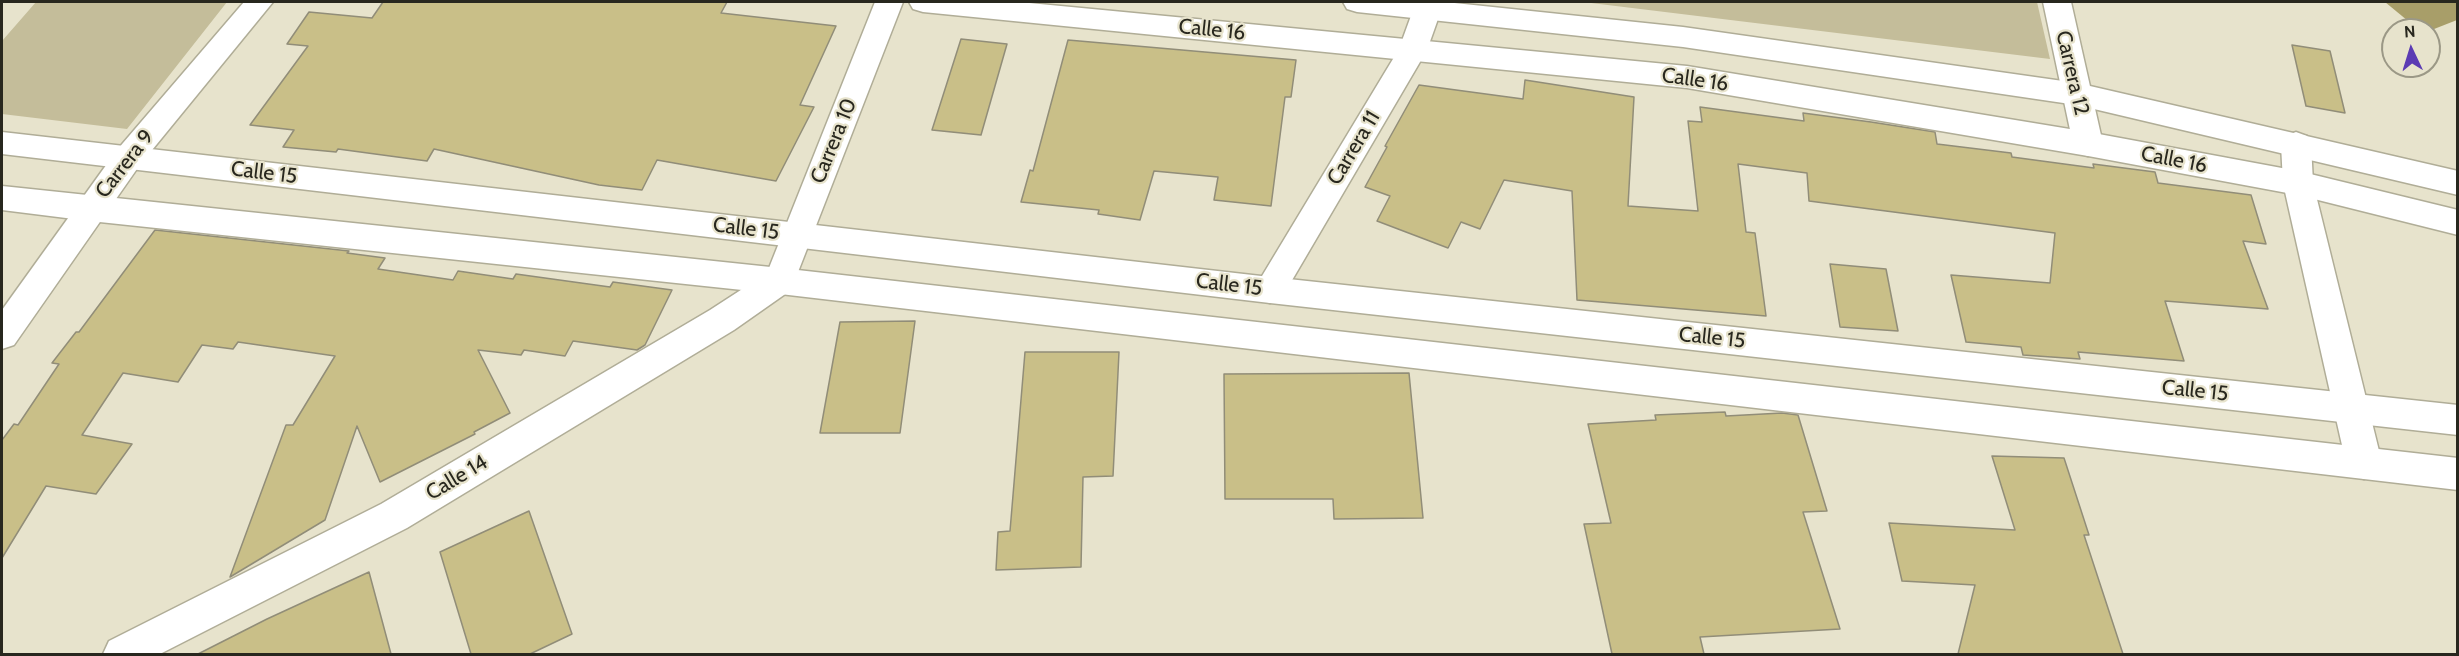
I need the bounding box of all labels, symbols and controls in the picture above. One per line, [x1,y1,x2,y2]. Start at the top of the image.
street label: Calle 16 [1177,14,1247,46]
north arrow [2381,18,2441,78]
text: N [2404,22,2416,41]
street label: Carrera 12 [2050,28,2094,118]
street label: Calle 16 [1660,63,1730,97]
street label: Carrera 10 [806,95,862,187]
street label: Carrera 11 [1322,106,1386,190]
street label: Carrera 9 [90,125,160,203]
street label: Calle 16 [2139,141,2209,179]
street label: Calle 15 [229,156,299,190]
street label: Calle 15 [711,212,781,246]
street label: Calle 15 [1194,268,1264,302]
street label: Calle 15 [1678,322,1746,354]
street label: Calle 15 [2161,375,2229,407]
street label: Calle 14 [422,450,492,506]

